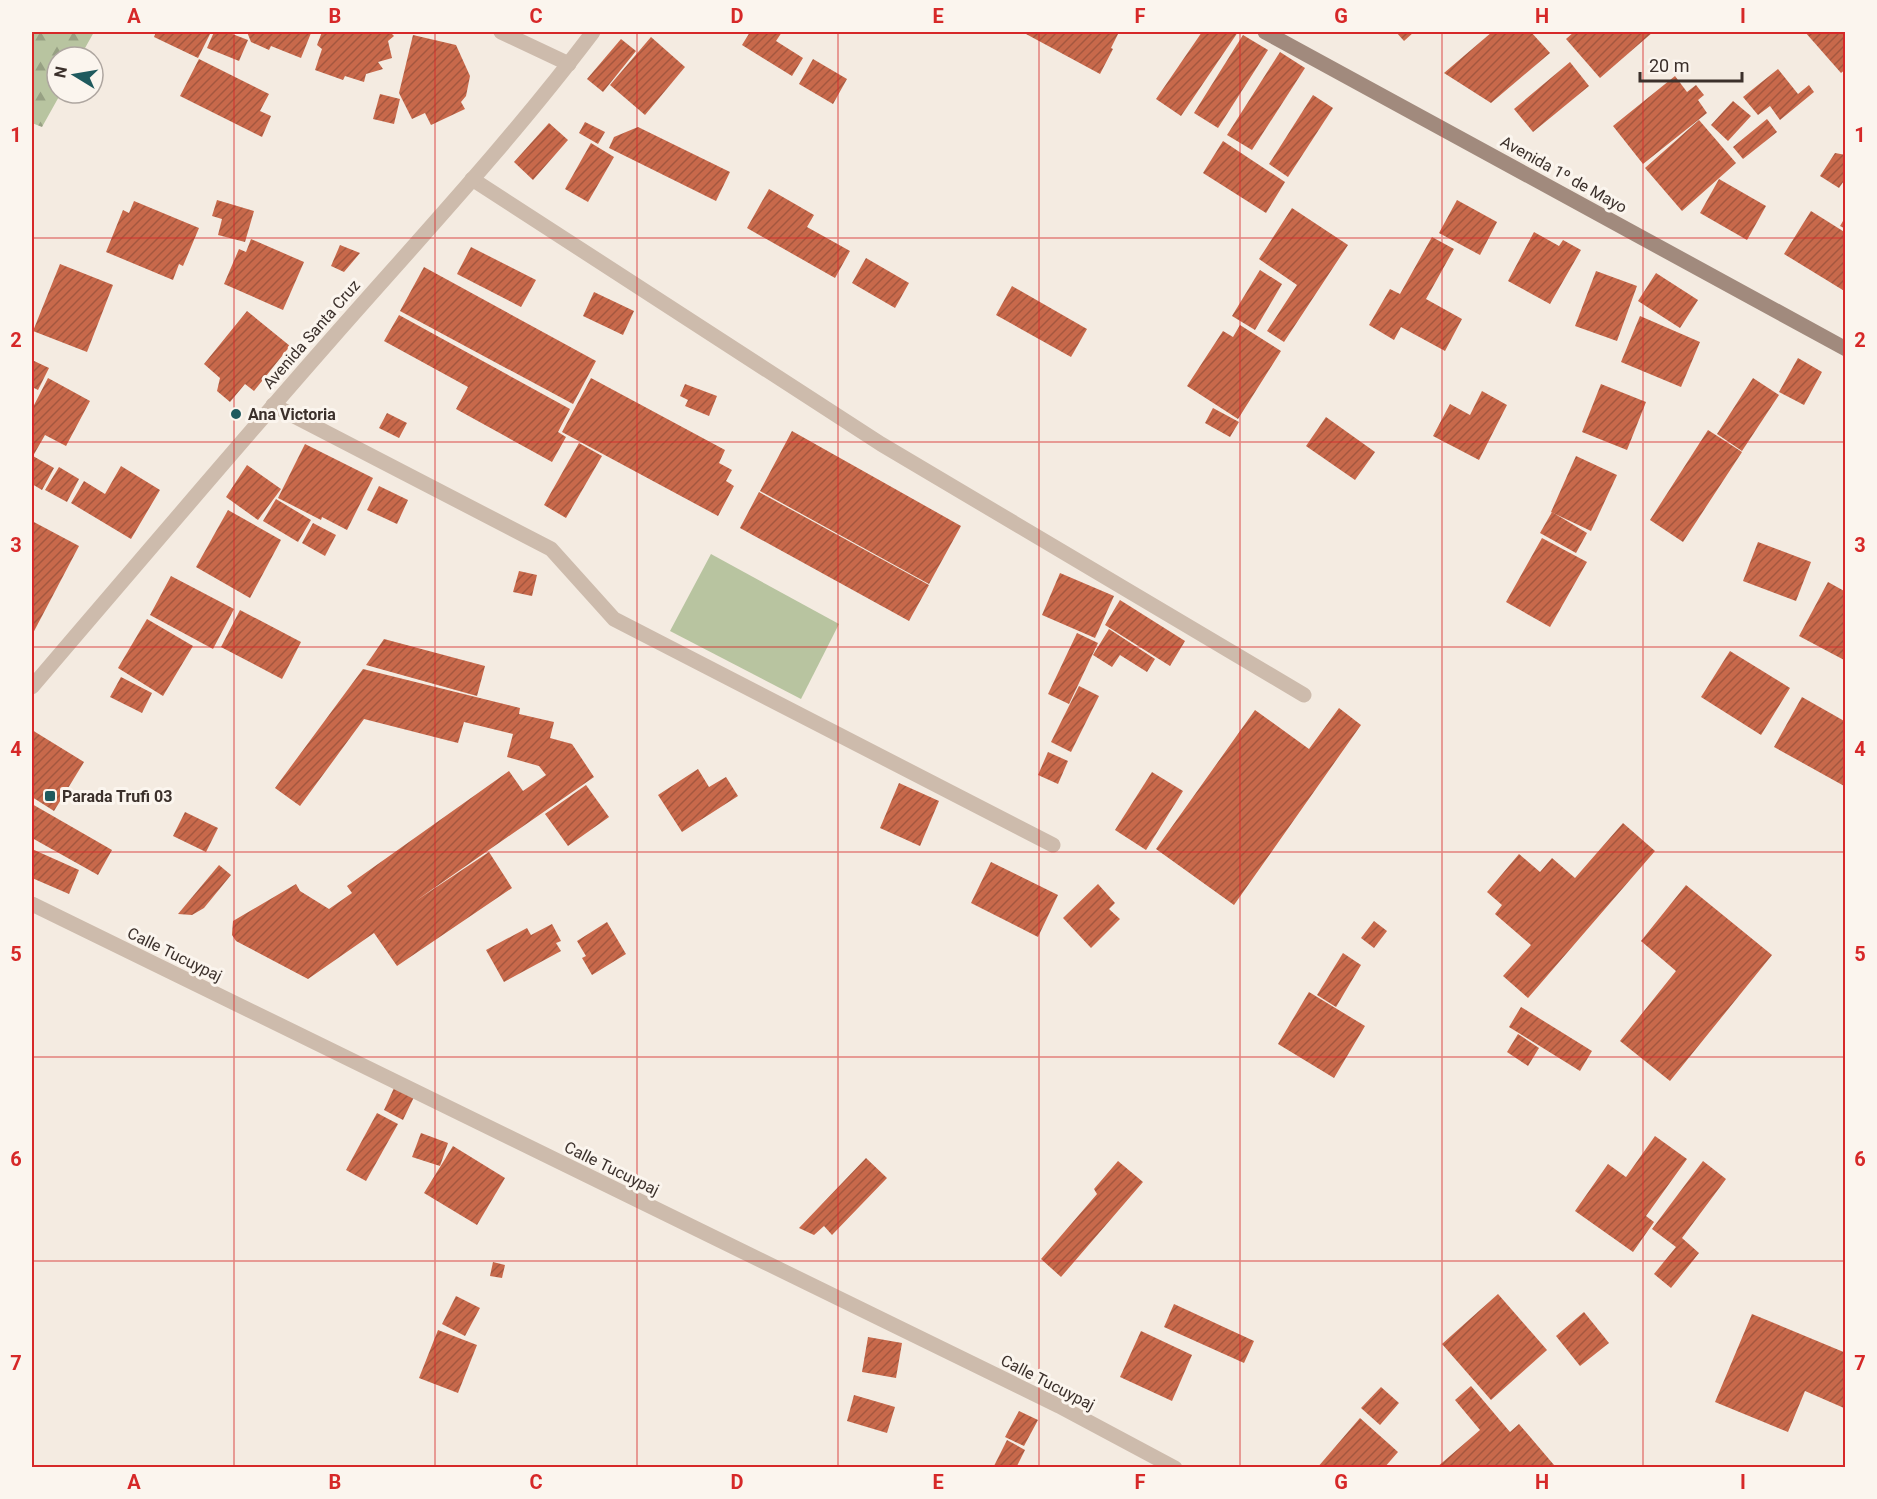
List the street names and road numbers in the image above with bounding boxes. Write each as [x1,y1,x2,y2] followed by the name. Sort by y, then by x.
[1497,132,1630,217] street label: Avenida 1º de Mayo
[259,276,364,393] street label: Avenida Santa Cruz
[124,923,225,986] street label: Calle Tucuypaj
[561,1137,662,1200] street label: Calle Tucuypaj
[998,1351,1098,1414] street label: Calle Tucuypaj

